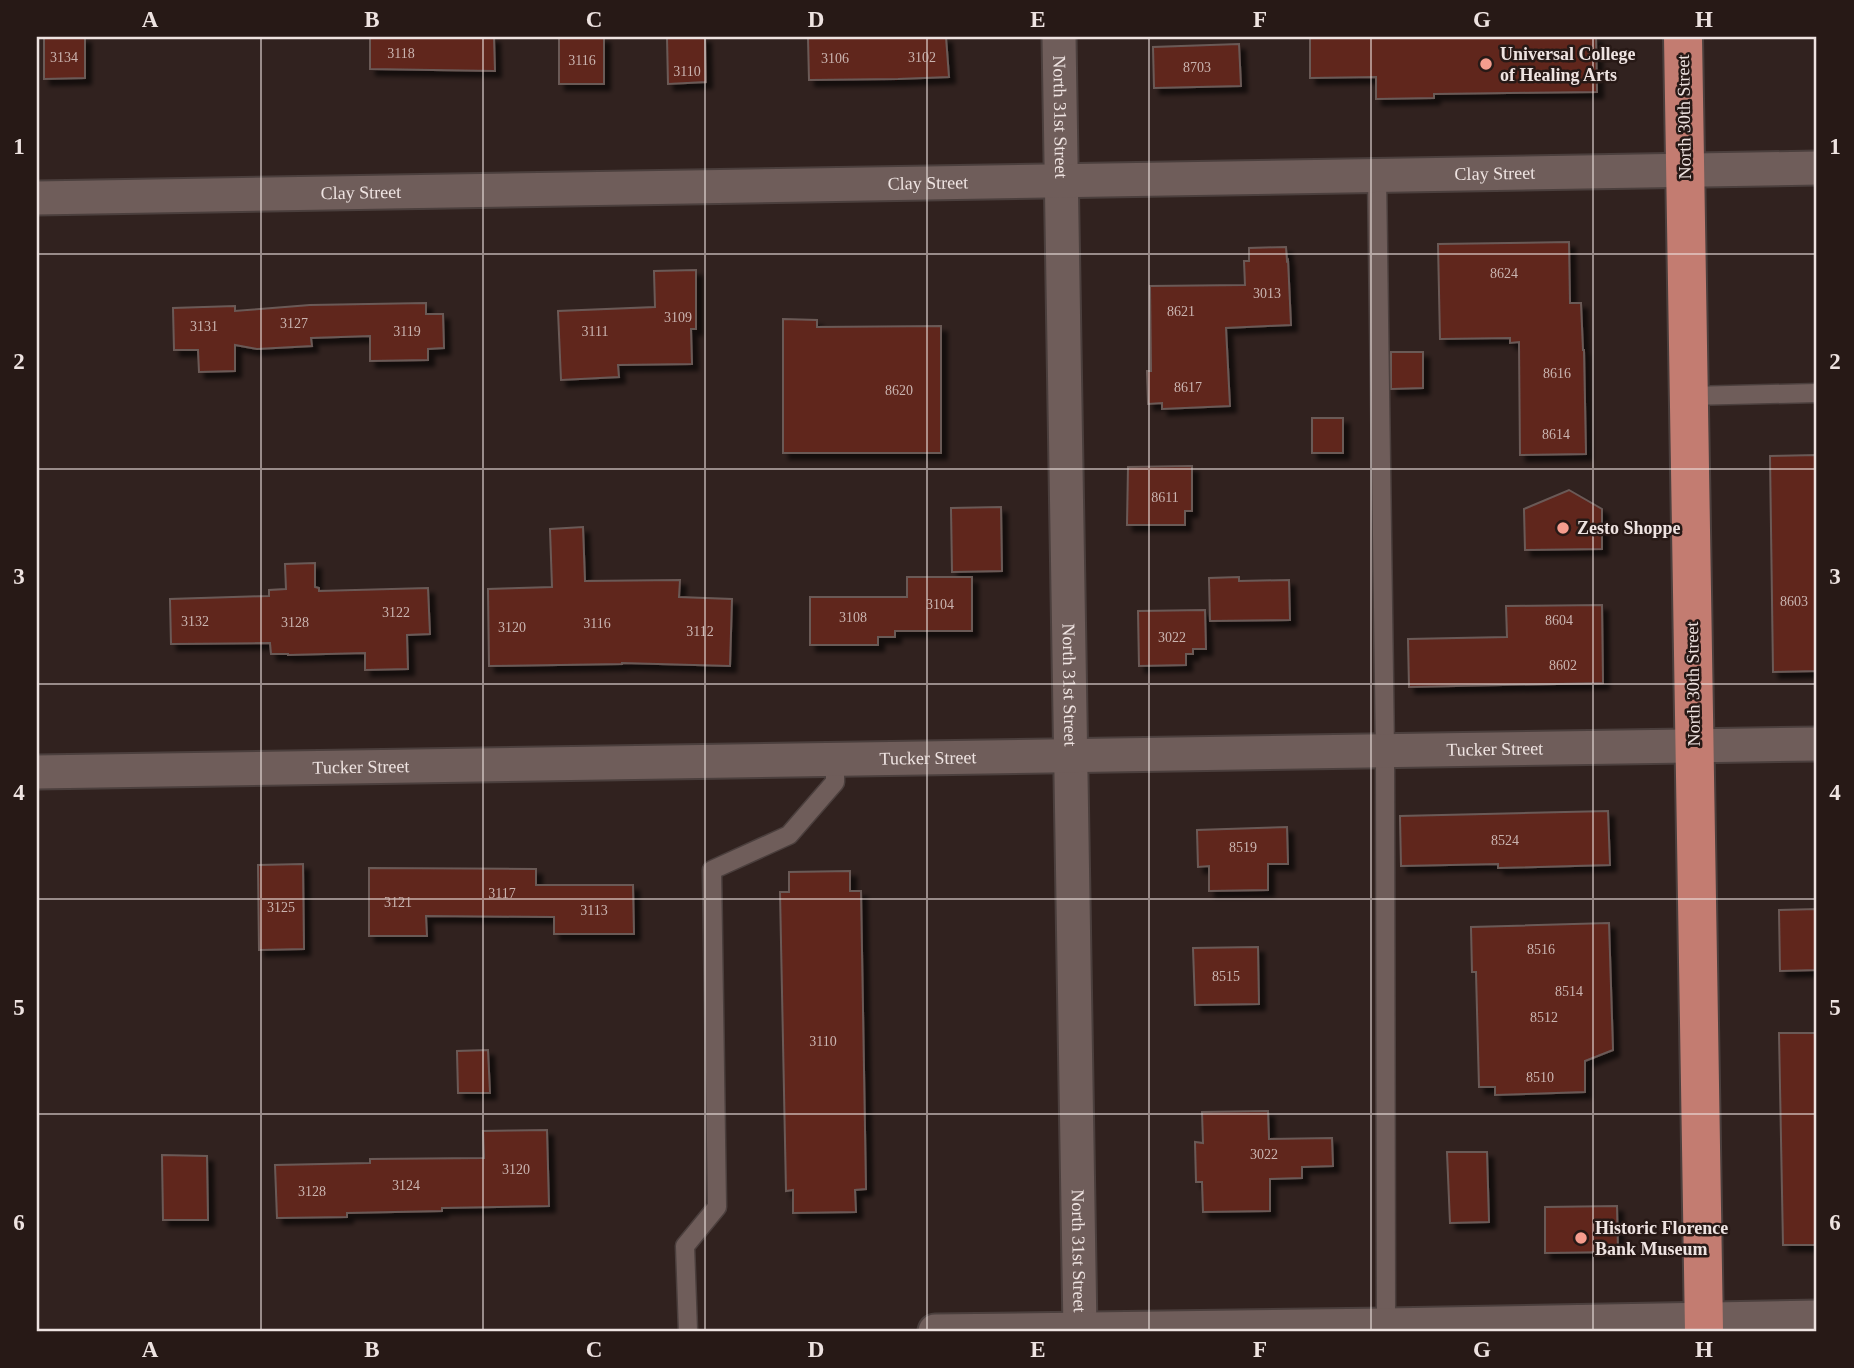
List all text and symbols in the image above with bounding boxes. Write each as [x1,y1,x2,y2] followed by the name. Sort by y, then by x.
[142,7,159,32] text: A
[364,7,380,32] text: B
[586,7,602,32] text: C
[808,7,824,32] text: D
[1030,7,1046,32] text: E
[1253,7,1267,32] text: F
[1473,7,1491,32] text: G
[1695,7,1713,32] text: H
[1500,44,1635,85] place label: Universal College of Healing Arts
[387,46,415,61] house number: 3118
[50,50,78,65] house number: 3134
[908,50,936,65] house number: 3102
[821,51,849,66] house number: 3106
[568,53,596,68] house number: 3116
[1673,54,1695,180] street label: North 30th Street
[1049,55,1071,179] street label: North 31st Street
[1478,56,1494,72] marker: Universal College of Healing Arts
[1183,60,1211,75] house number: 8703
[673,64,701,79] house number: 3110
[13,134,25,159] text: 1
[1829,134,1841,159] text: 1
[1454,163,1535,184] street label: Clay Street
[887,172,968,194] street label: Clay Street
[321,182,401,203] street label: Clay Street
[1490,266,1518,281] house number: 8624
[1253,286,1281,301] house number: 3013
[1167,304,1195,319] house number: 8621
[664,310,692,325] house number: 3109
[280,316,308,331] house number: 3127
[190,319,218,334] house number: 3131
[393,324,421,339] house number: 3119
[582,324,608,339] house number: 3111
[13,349,25,374] text: 2
[1829,349,1841,374] text: 2
[1543,366,1571,381] house number: 8616
[1174,380,1202,395] house number: 8617
[885,383,913,398] house number: 8620
[1542,427,1570,442] house number: 8614
[1151,490,1179,505] house number: 8611
[1577,518,1681,538] place label: Zesto Shoppe
[1555,520,1571,536] marker: Zesto Shoppe
[13,564,25,589] text: 3
[1829,564,1841,589] text: 3
[1780,594,1808,609] house number: 8603
[926,597,954,612] house number: 3104
[382,605,410,620] house number: 3122
[839,610,867,625] house number: 3108
[1545,613,1573,628] house number: 8604
[181,614,209,629] house number: 3132
[281,615,309,630] house number: 3128
[583,616,611,631] house number: 3116
[498,620,526,635] house number: 3120
[1682,621,1704,747] street label: North 30th Street
[1059,623,1081,747] street label: North 31st Street
[686,624,714,639] house number: 3112
[1158,630,1186,645] house number: 3022
[1549,658,1577,673] house number: 8602
[1446,738,1543,760] street label: Tucker Street
[879,747,977,769] street label: Tucker Street
[312,756,410,778] street label: Tucker Street
[13,780,25,805] text: 4
[1829,780,1841,805] text: 4
[1491,833,1519,848] house number: 8524
[1229,840,1257,855] house number: 8519
[488,886,516,901] house number: 3117
[384,895,412,910] house number: 3121
[267,900,295,915] house number: 3125
[580,903,608,918] house number: 3113
[1527,942,1555,957] house number: 8516
[1212,969,1240,984] house number: 8515
[1555,984,1583,999] house number: 8514
[13,995,25,1020] text: 5
[1829,995,1841,1020] text: 5
[1530,1010,1558,1025] house number: 8512
[809,1034,837,1049] house number: 3110
[1526,1070,1554,1085] house number: 8510
[1250,1147,1278,1162] house number: 3022
[502,1162,530,1177] house number: 3120
[392,1178,420,1193] house number: 3124
[298,1184,326,1199] house number: 3128
[1068,1189,1090,1313] street label: North 31st Street
[13,1210,25,1235] text: 6
[1829,1210,1841,1235] text: 6
[1595,1218,1728,1259] place label: Historic Florence Bank Museum
[1573,1230,1589,1246] marker: Historic Florence Bank Museum
[142,1337,159,1362] text: A
[364,1337,380,1362] text: B
[586,1337,602,1362] text: C
[808,1337,824,1362] text: D
[1030,1337,1046,1362] text: E
[1253,1337,1267,1362] text: F
[1473,1337,1491,1362] text: G
[1695,1337,1713,1362] text: H

